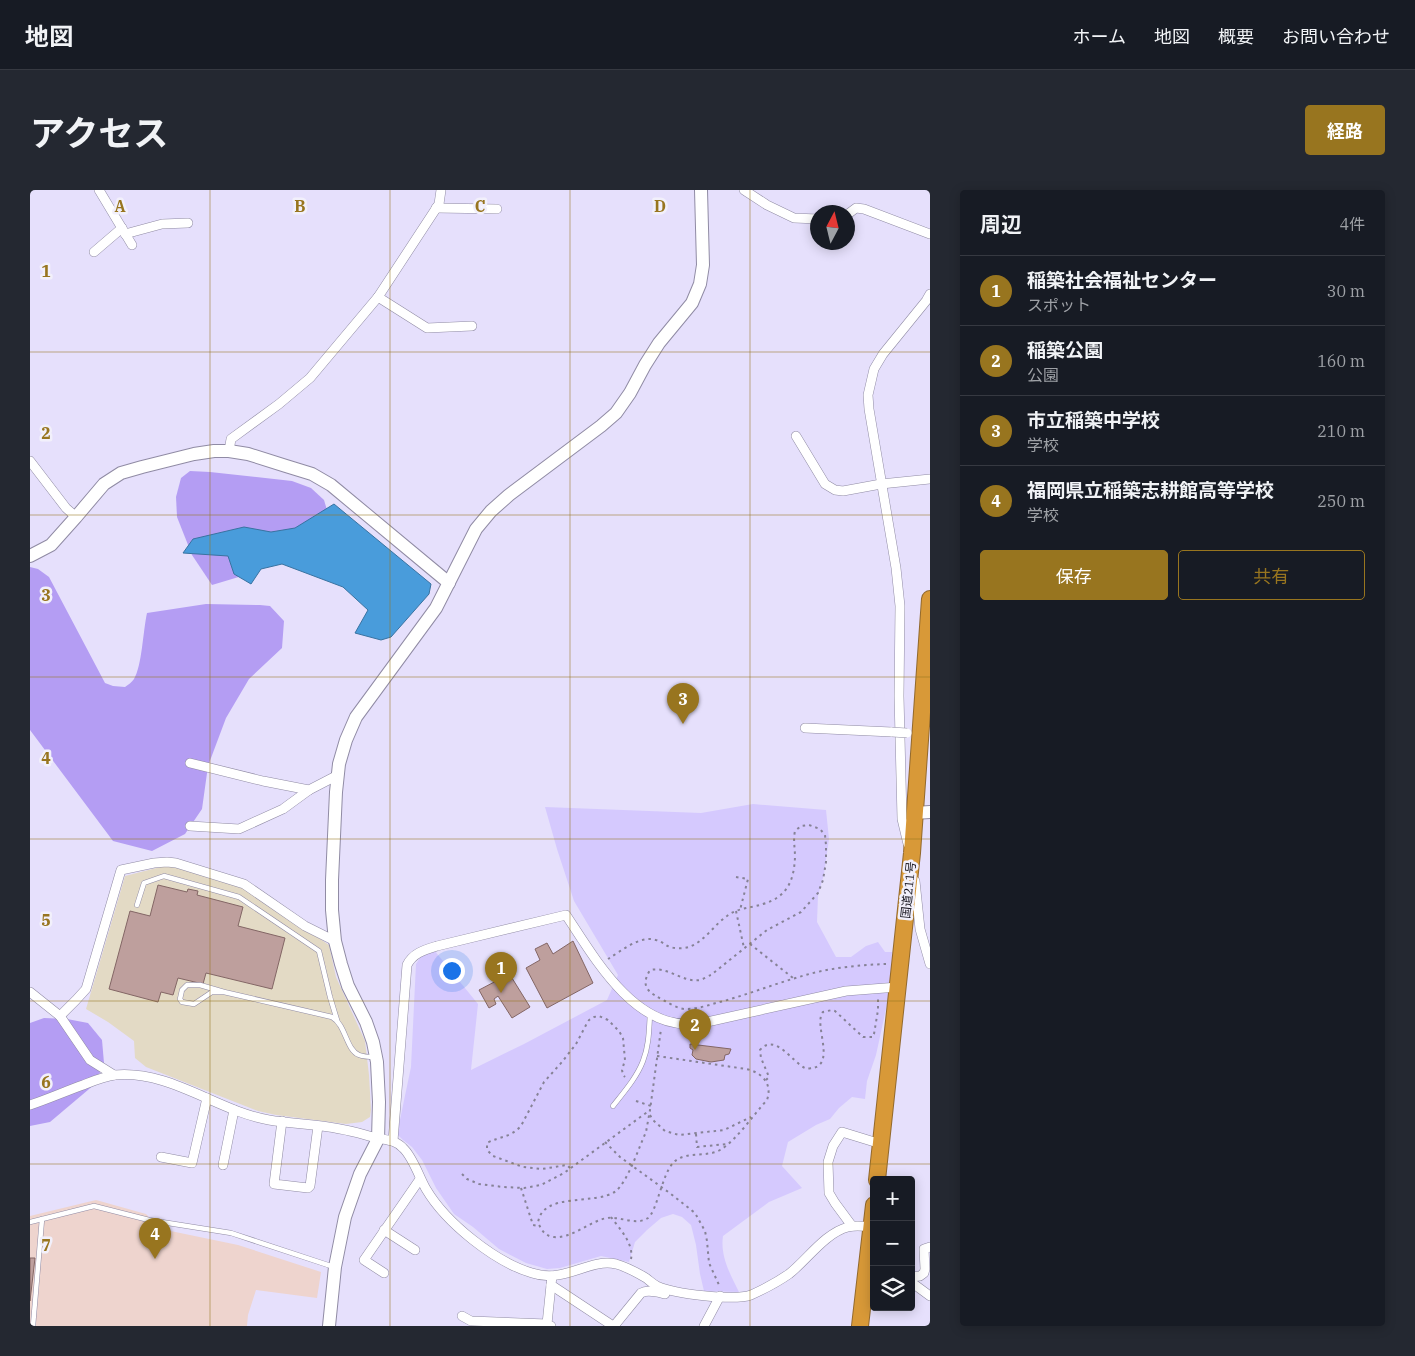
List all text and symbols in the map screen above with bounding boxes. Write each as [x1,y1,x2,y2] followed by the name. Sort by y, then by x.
[25,20,73,52] text: 地図
[1073,25,1126,48] text: ホーム
[1154,25,1190,48] text: 地図
[1218,25,1254,48] text: 概要
[1282,25,1390,48] text: お問い合わせ
[1305,105,1385,155] button: 経路
[30,110,168,156] text: アクセス
[114,196,126,216] text: A
[294,196,306,216] text: B
[475,196,485,216] text: C
[654,196,666,216] text: D
[810,205,855,250] north arrow
[980,210,1022,238] text: 周辺
[1339,214,1365,234] text: 4件
[41,261,51,281] text: 1
[1027,268,1217,292] text: 稲築社会福祉センター
[991,281,1001,301] text: 1
[1327,281,1365,301] text: 30 m
[1027,295,1091,315] text: スポット
[1027,338,1103,362] text: 稲築公園
[991,351,1001,371] text: 2
[1317,351,1365,371] text: 160 m
[1027,365,1059,385] text: 公園
[1027,408,1160,432] text: 市立稲築中学校
[991,421,1001,441] text: 3
[1317,421,1365,441] text: 210 m
[41,423,51,443] text: 2
[1027,435,1059,455] text: 学校
[1027,478,1274,502] text: 福岡県立稲築志耕館高等学校
[991,491,1001,511] text: 4
[1317,491,1365,511] text: 250 m
[1027,505,1059,525] text: 学校
[980,550,1168,600] button: 保存
[1178,550,1365,600] button: 共有
[41,585,51,605] text: 3
[667,683,699,724] pin: 3
[41,748,51,768] text: 4
[898,861,918,919] street label: 国道211号
[41,910,51,930] text: 5
[485,952,517,993] pin: 1
[439,958,465,984] your location
[679,1009,711,1050] pin: 2
[41,1072,51,1092] text: 6
[870,1176,915,1311] map controls
[870,1176,915,1221] button: +
[139,1218,171,1259] pin: 4
[870,1221,915,1266] button: −
[41,1235,51,1255] text: 7
[870,1266,915,1311] button: layers

